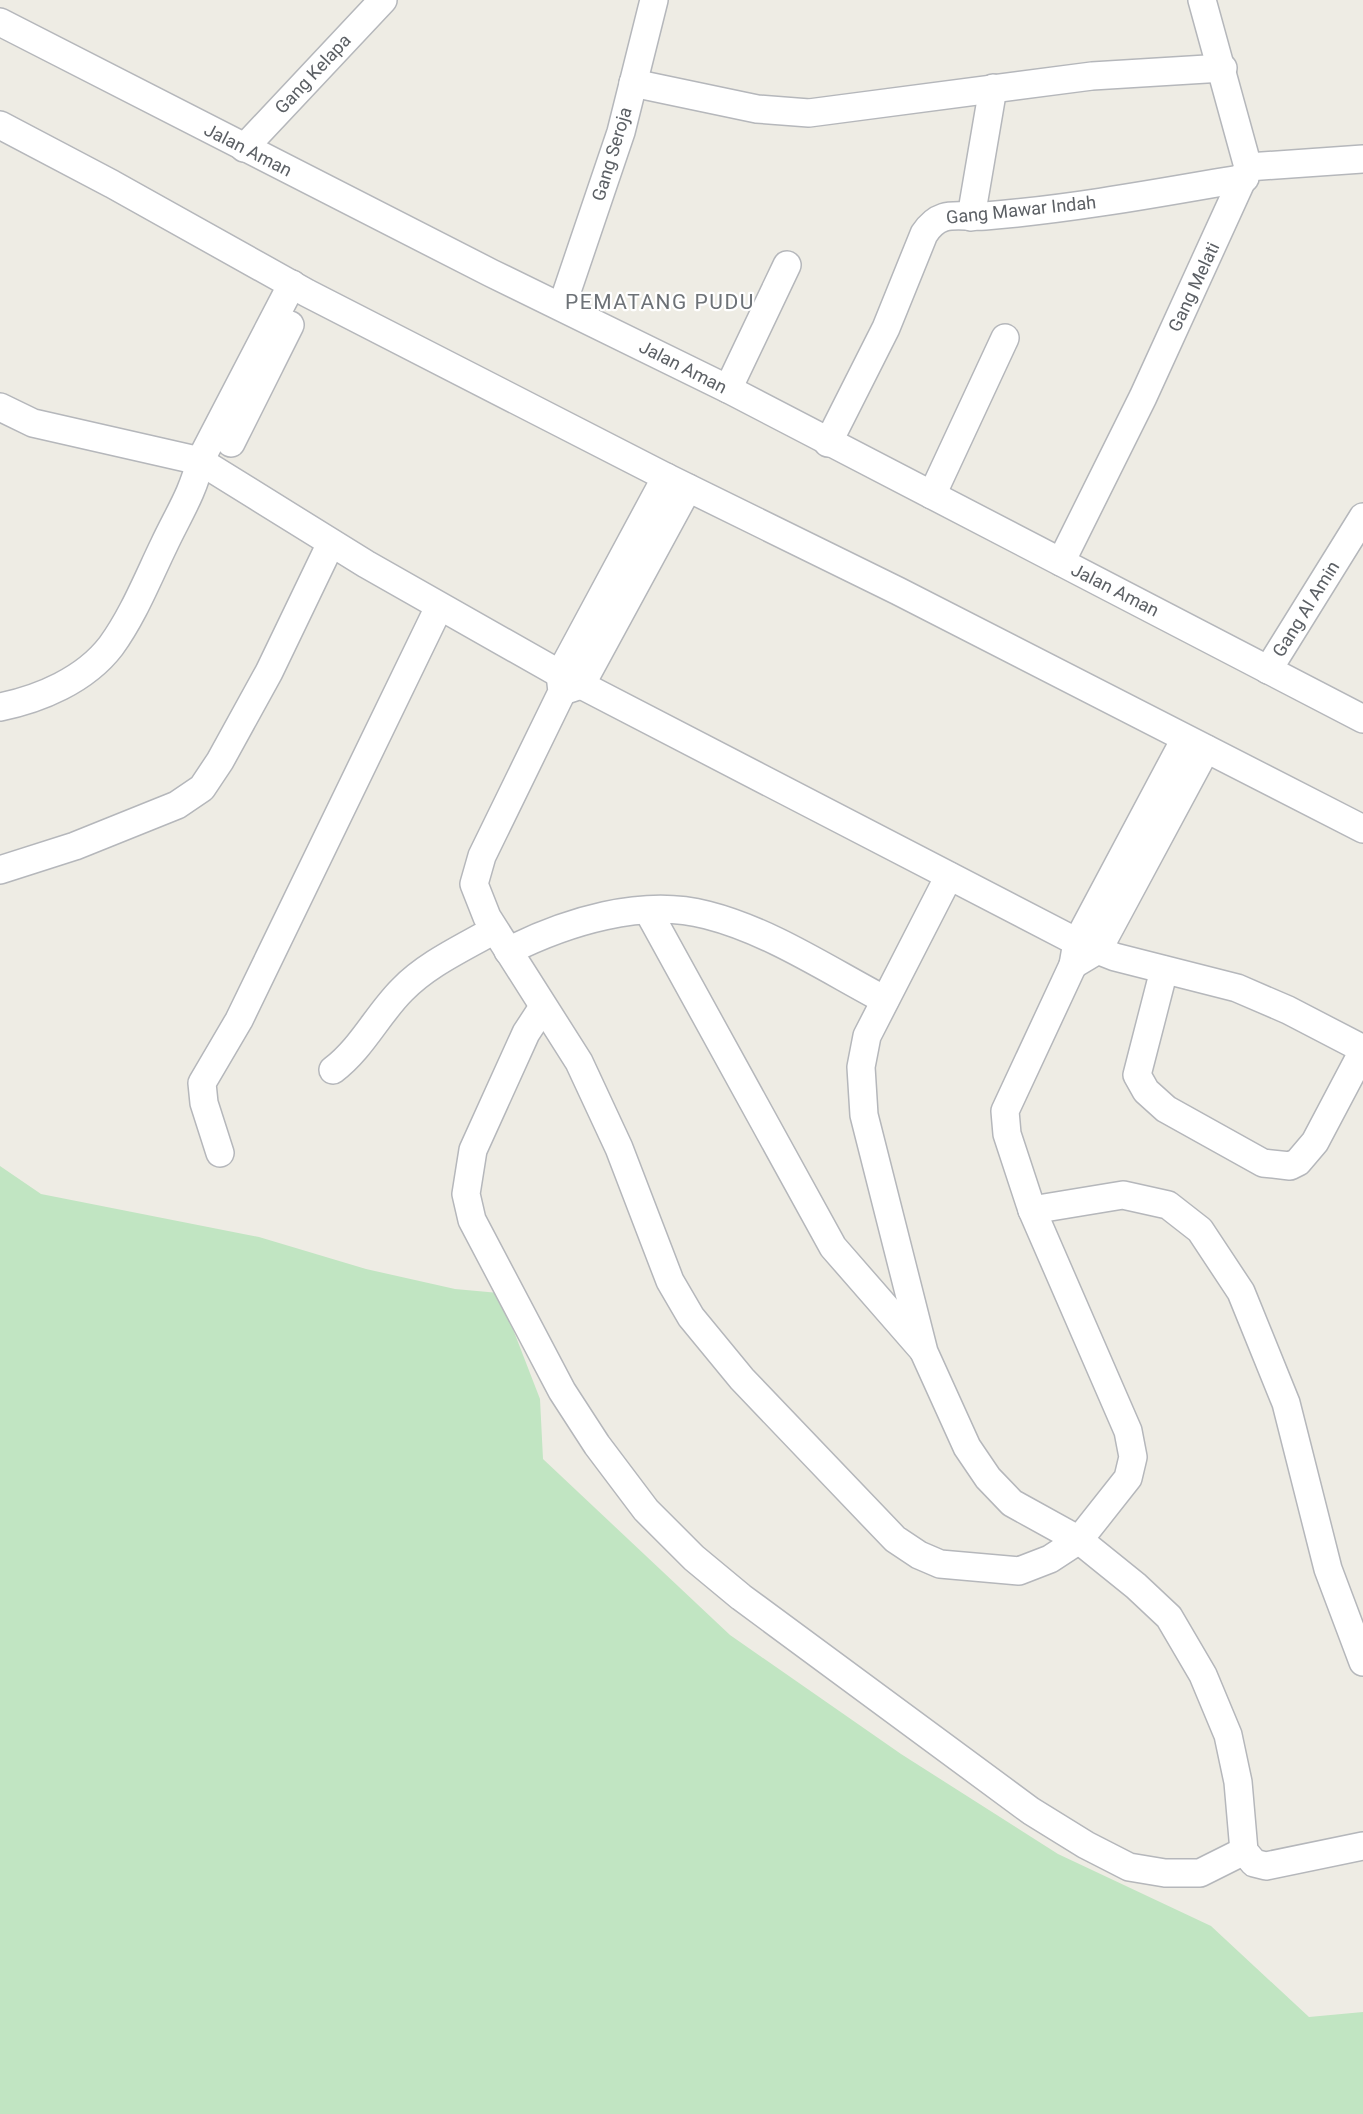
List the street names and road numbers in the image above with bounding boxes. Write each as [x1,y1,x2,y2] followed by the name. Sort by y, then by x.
[270,29,355,118] street label: Gang Kelapa
[587,104,636,203] street label: Gang Seroja
[201,119,296,181] street label: Jalan Aman
[945,191,1097,228] street label: Gang Mawar Indah
[1164,239,1223,335] street label: Gang Melati
[636,336,731,398] street label: Jalan Aman
[1268,557,1343,661] street label: Gang Al Amin
[1068,559,1163,621] street label: Jalan Aman

